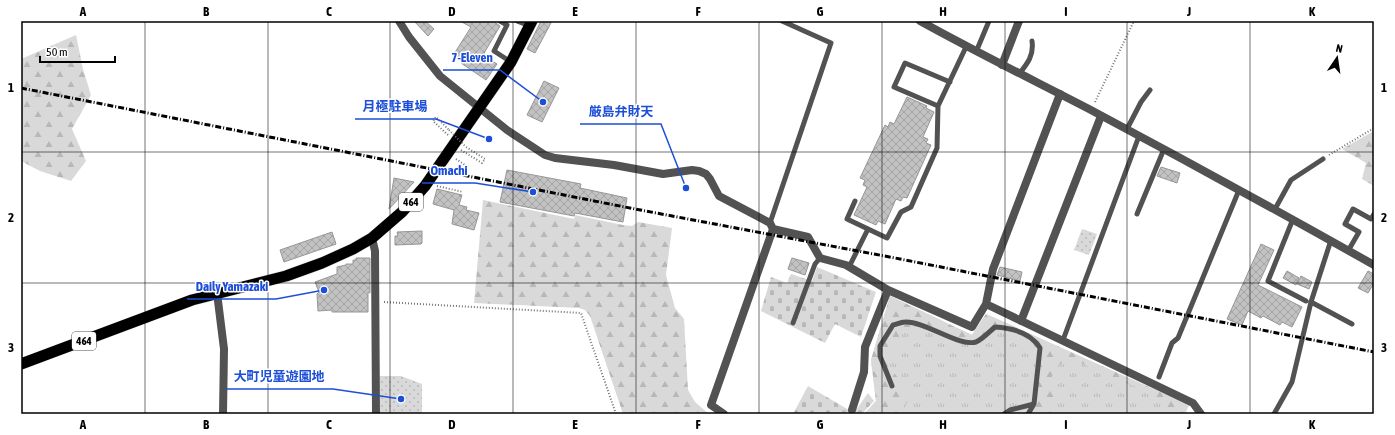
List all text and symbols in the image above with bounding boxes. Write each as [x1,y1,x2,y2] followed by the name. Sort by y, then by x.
[79,4,87,19] text: A
[203,4,210,19] text: B
[326,4,332,19] text: C
[448,4,456,19] text: D
[572,4,578,19] text: E
[695,4,701,19] text: F
[817,4,824,19] text: G
[939,4,947,19] text: H
[1064,4,1068,19] text: I
[1186,4,1191,19] text: J
[1309,4,1316,19] text: K
[40,38,115,64] scale bar
[1317,38,1357,78] north arrow
[1335,42,1344,55] text: N
[46,45,68,59] text: 50 m
[443,45,500,70] callout: 7-Eleven
[451,50,493,65] text: 7-Eleven
[8,80,14,95] text: 1
[1381,80,1387,95] text: 1
[355,94,436,119] callout: 月極駐車場
[362,99,428,114] text: 月極駐車場
[580,99,661,124] callout: 厳島弁財天
[588,104,654,119] text: 厳島弁財天
[422,158,475,183] callout: Omachi
[430,163,468,178] text: Omachi
[399,193,423,211] road number: 464
[8,210,14,225] text: 2
[1381,210,1387,225] text: 2
[187,274,276,299] callout: Daily Yamazaki
[196,279,268,294] text: Daily Yamazaki
[72,332,96,350] road number: 464
[8,340,14,355] text: 3
[1381,340,1387,355] text: 3
[226,364,333,389] callout: 大町児童遊園地
[233,369,325,384] text: 大町児童遊園地
[79,417,87,432] text: A
[203,417,210,432] text: B
[326,417,332,432] text: C
[448,417,456,432] text: D
[572,417,578,432] text: E
[695,417,701,432] text: F
[817,417,824,432] text: G
[939,417,947,432] text: H
[1064,417,1068,432] text: I
[1186,417,1191,432] text: J
[1309,417,1316,432] text: K

